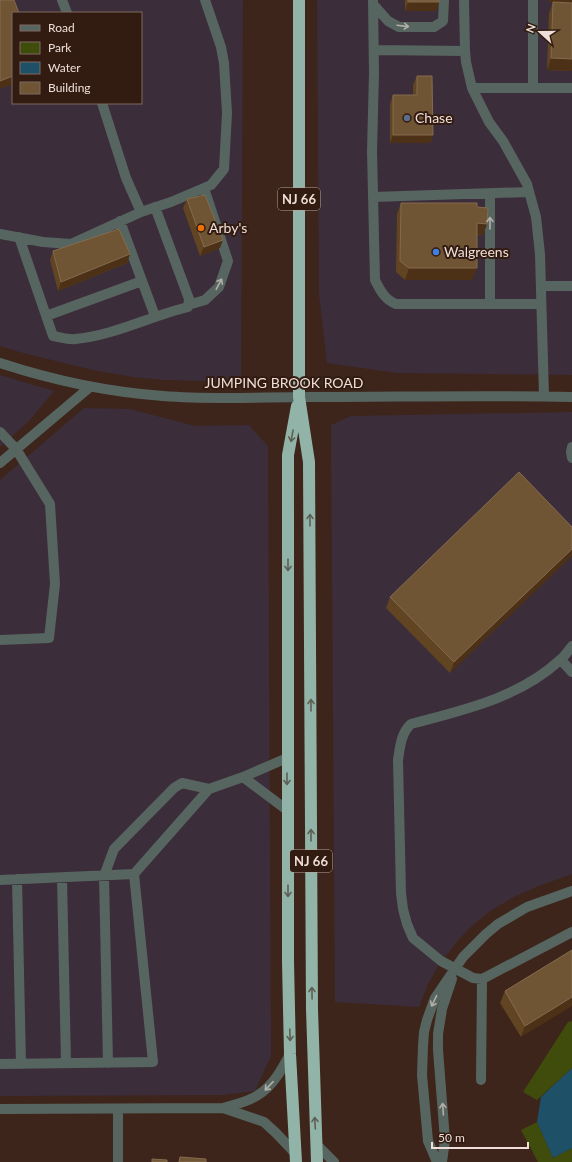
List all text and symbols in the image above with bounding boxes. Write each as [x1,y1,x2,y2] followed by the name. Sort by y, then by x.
[12,12,142,104] legend
[520,12,560,52] north arrow
[48,20,75,35] text: Road
[396,22,409,30] one-way arrow
[523,22,538,35] text: N
[48,40,72,55] text: Park
[48,60,81,75] text: Water
[48,80,91,95] text: Building
[415,109,453,126] place label: Chase
[402,113,412,123] marker: Chase
[278,188,320,210] road number: NJ 66
[486,217,494,230] one-way arrow
[209,219,247,236] place label: Arby's
[196,223,206,233] marker: Arby's
[444,243,509,260] place label: Walgreens
[431,247,441,257] marker: Walgreens
[215,278,223,290] one-way arrow
[205,374,363,391] street label: JUMPING BROOK ROAD
[287,429,295,442] one-way arrow
[306,514,314,527] one-way arrow
[284,558,292,571] one-way arrow
[307,699,315,712] one-way arrow
[283,772,291,785] one-way arrow
[307,829,315,842] one-way arrow
[290,850,332,872] road number: NJ 66
[284,884,292,897] one-way arrow
[308,987,316,1000] one-way arrow
[429,995,437,1007] one-way arrow
[286,1028,294,1041] one-way arrow
[264,1081,273,1091] one-way arrow
[440,1103,447,1116] one-way arrow
[312,1117,319,1130] one-way arrow
[432,1124,528,1150] scale bar
[438,1130,465,1145] text: 50 m

